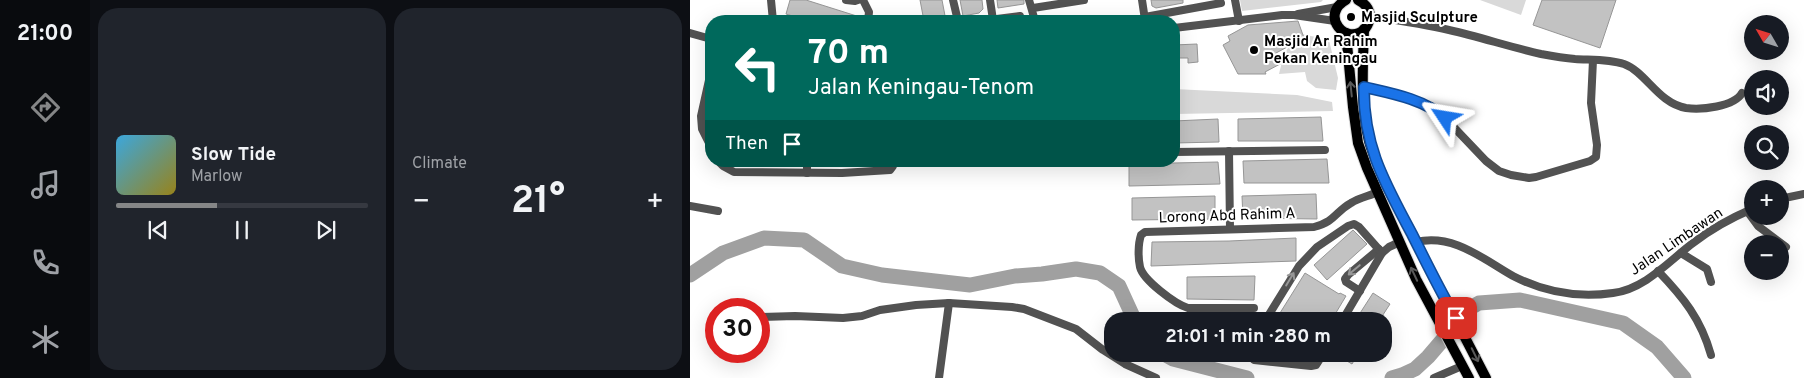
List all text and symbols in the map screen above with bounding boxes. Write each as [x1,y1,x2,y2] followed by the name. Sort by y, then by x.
[1361,9,1478,28] place label: Masjid Sculpture
[1345,11,1357,23] marker: Masjid Sculpture
[1744,15,1789,60] north arrow
[1744,15,1789,280] map controls
[17,21,73,48] text: 21:00
[808,32,889,76] text: 70 m
[1264,33,1378,69] place label: Masjid Ar Rahim Pekan Keningau
[725,35,790,100] icon: left
[1248,44,1260,56] marker: Masjid Ar Rahim Pekan Keningau
[1744,70,1789,115] button: sound
[808,75,1034,102] text: Jalan Keningau-Tenom
[1346,81,1356,97] one-way arrow
[28,90,63,125] icon: directions
[1418,91,1470,143] position arrow
[1744,125,1789,170] button: search
[778,130,806,158] icon: arrive
[725,132,768,156] text: Then
[191,143,276,167] text: Slow Tide
[412,154,467,174] text: Climate
[28,167,63,202] icon: music
[191,167,243,187] text: Marlow
[511,178,565,227] text: 21°
[1744,180,1789,225] button: +
[412,185,430,221] text: −
[646,185,664,221] text: +
[1627,204,1727,280] street label: Jalan Limbawan
[1158,205,1296,228] street label: Lorong Abd Rahim A
[144,216,172,244] icon: previous
[228,216,256,244] icon: pause
[312,216,340,244] icon: next
[1744,235,1789,280] button: −
[28,245,63,280] icon: phone
[1348,264,1361,275] one-way arrow
[1409,267,1419,282] one-way arrow
[1285,273,1295,287] one-way arrow
[1435,297,1477,339] pin
[705,298,770,363] speed limit sign: 30
[1442,304,1470,332] icon: arrive
[28,322,63,357] icon: climate
[1165,325,1331,349] text: 21:01 · 1 min · 280 m
[1470,347,1480,362] one-way arrow

